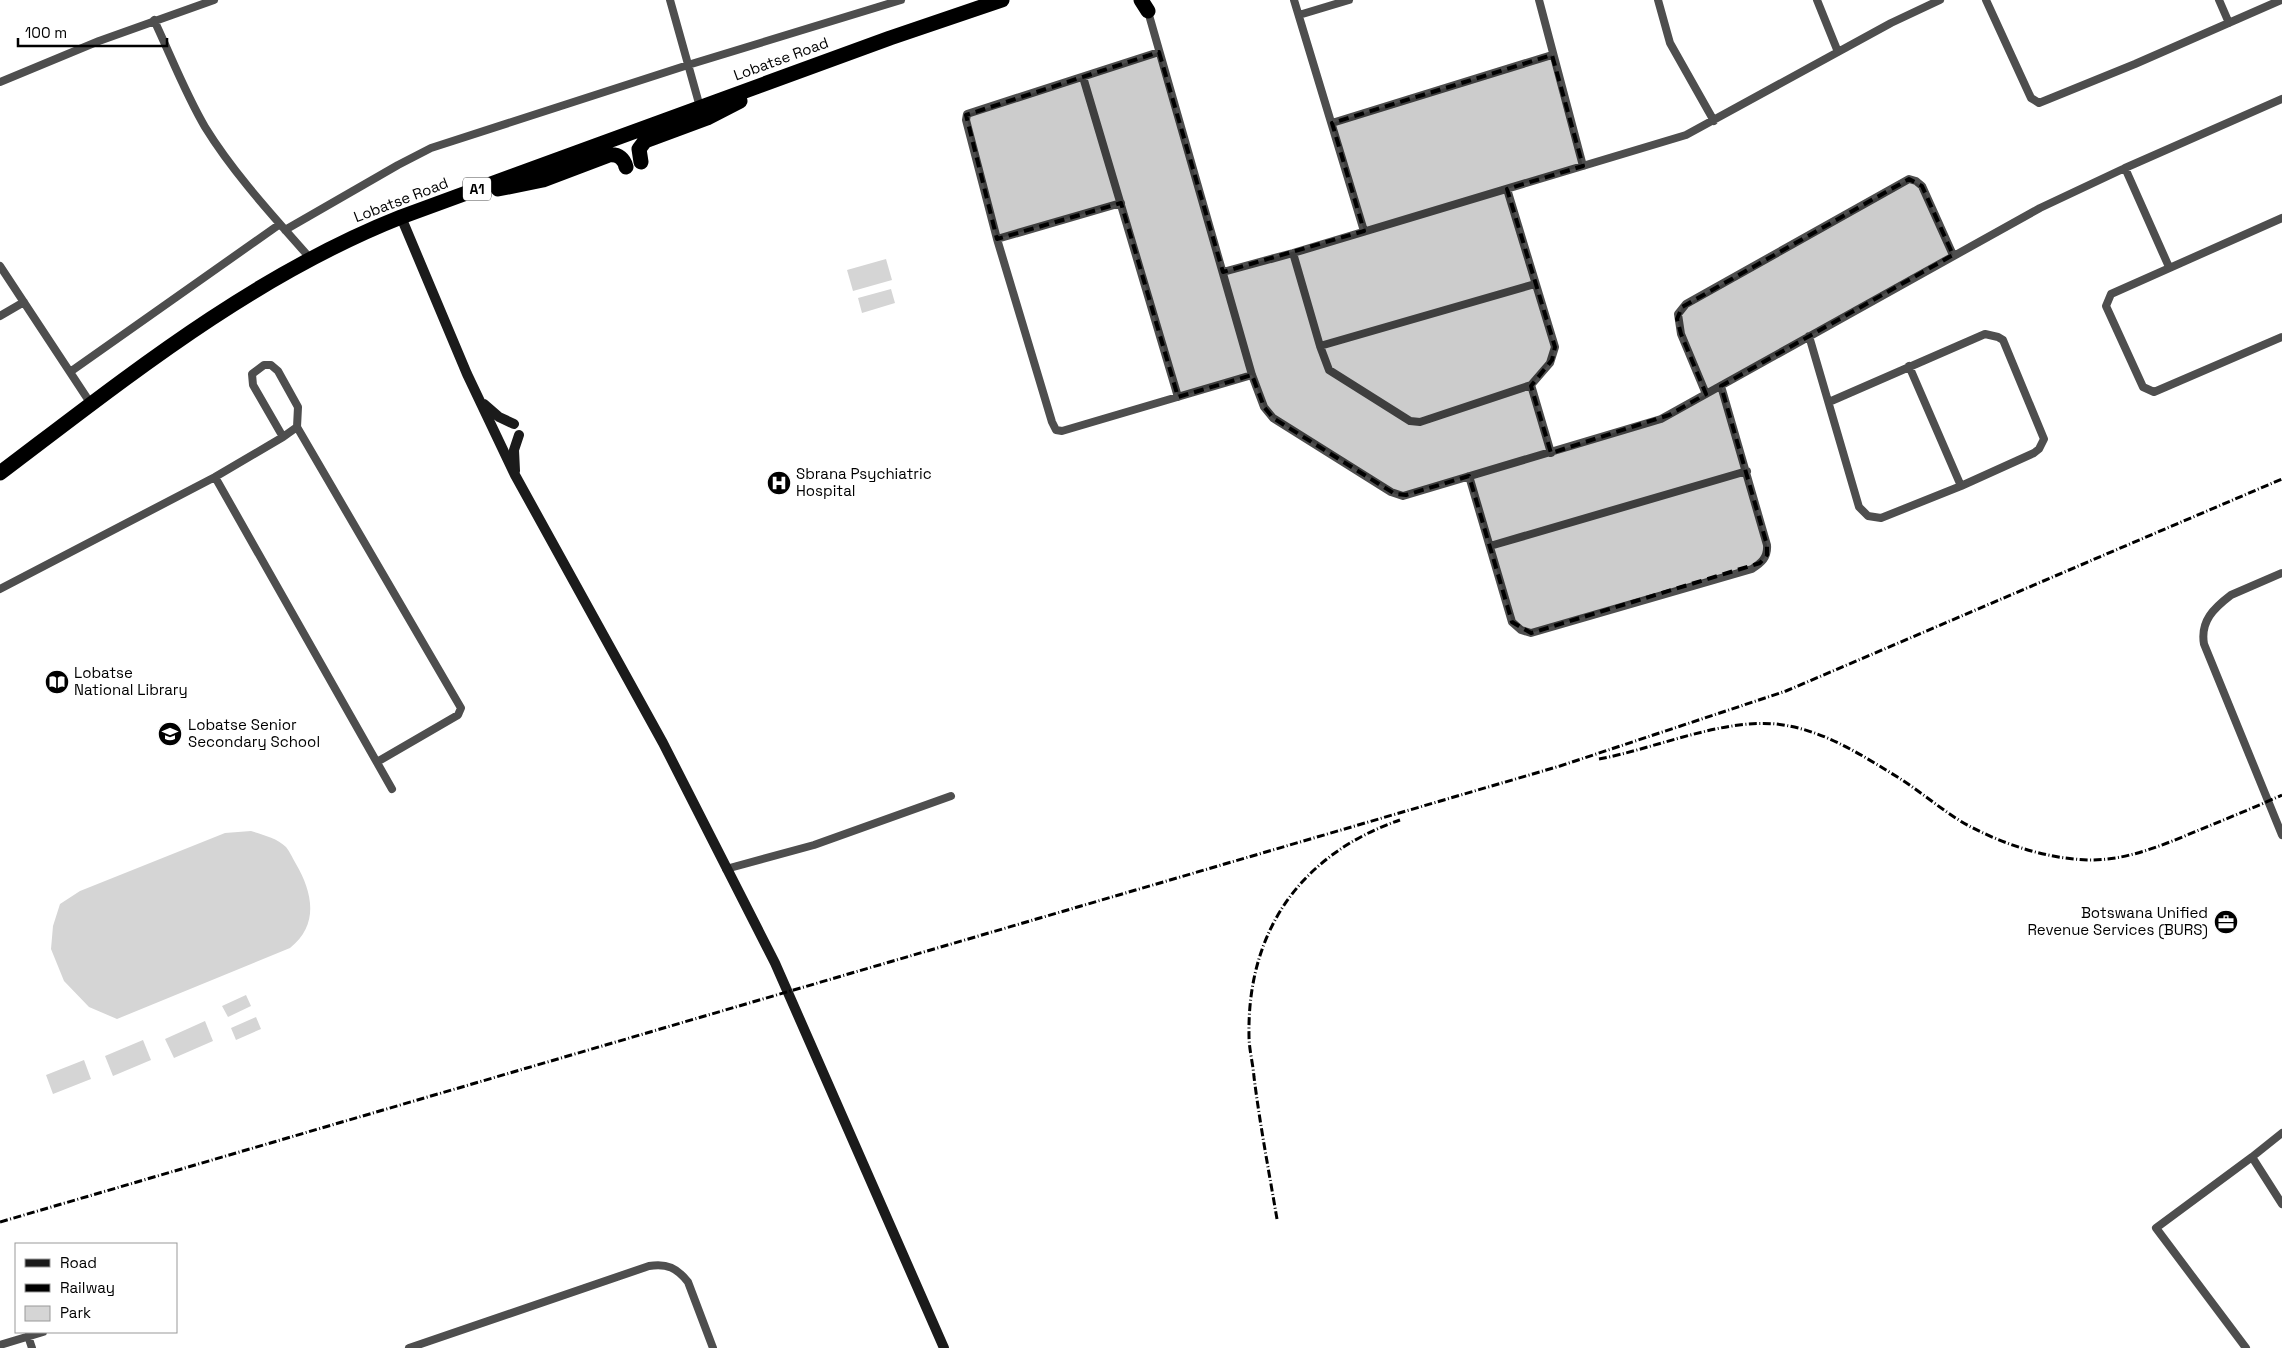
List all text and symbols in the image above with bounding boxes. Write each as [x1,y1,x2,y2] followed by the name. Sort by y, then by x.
[18,15,166,47] scale bar
[25,23,67,42] text: 100 m
[731,33,831,84] street label: Lobatse Road
[351,173,451,226] street label: Lobatse Road
[463,178,491,200] road number: A1
[796,464,932,500] place label: Sbrana Psychiatric Hospital
[766,470,792,496] hospital icon: Sbrana Psychiatric Hospital
[74,663,188,699] place label: Lobatse National Library
[44,669,70,695] library icon: Lobatse National Library
[188,715,320,751] place label: Lobatse Senior Secondary School
[157,721,183,747] school or university icon: Lobatse Senior Secondary School
[2027,903,2208,940] place label: Botswana Unified Revenue Services (BURS)
[2213,909,2239,935] office icon: Botswana Unified Revenue Services (BURS)
[15,1243,178,1333] legend
[60,1253,97,1272] text: Road
[60,1278,115,1297] text: Railway
[60,1303,91,1322] text: Park

